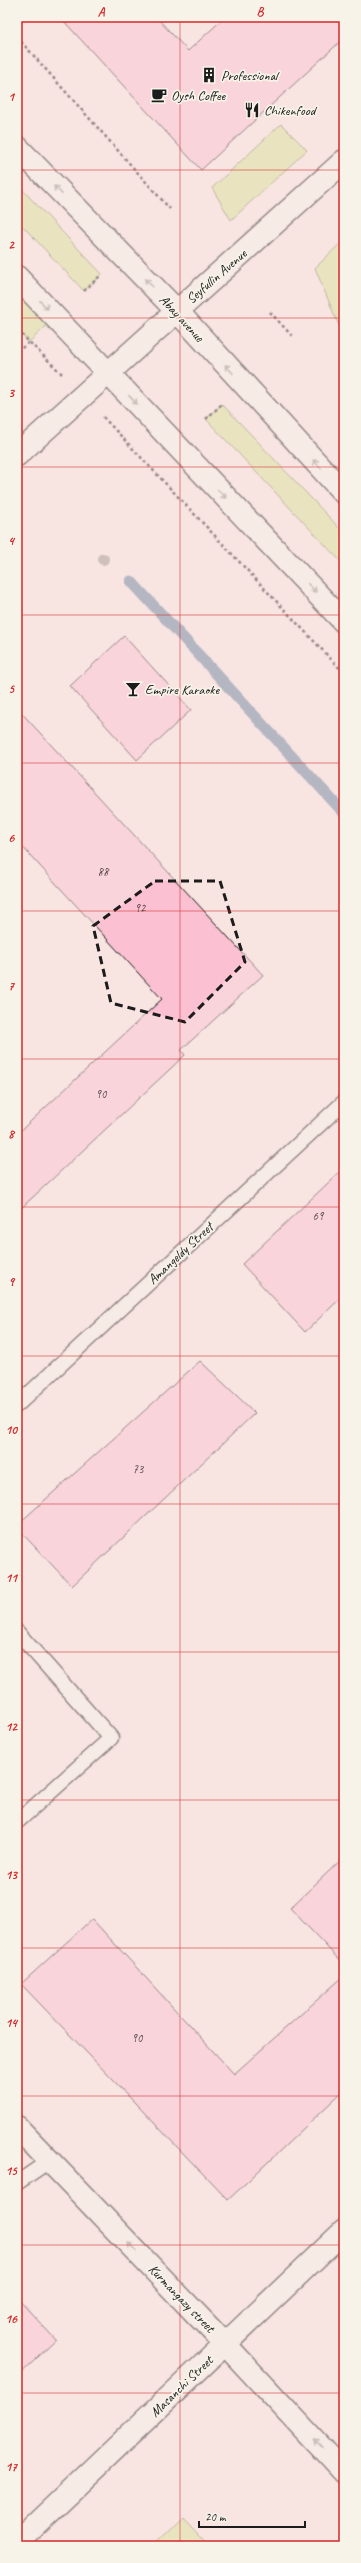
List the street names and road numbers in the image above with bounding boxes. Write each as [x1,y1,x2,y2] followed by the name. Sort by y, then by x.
[183,245,251,307] street label: Seyfullin Avenue
[156,291,209,346] street label: Abay avenue
[144,1217,218,1288] street label: Amangeldy Street
[145,2261,219,2337] street label: Kurmangazy street
[146,2351,217,2421] street label: Masanchi Street

